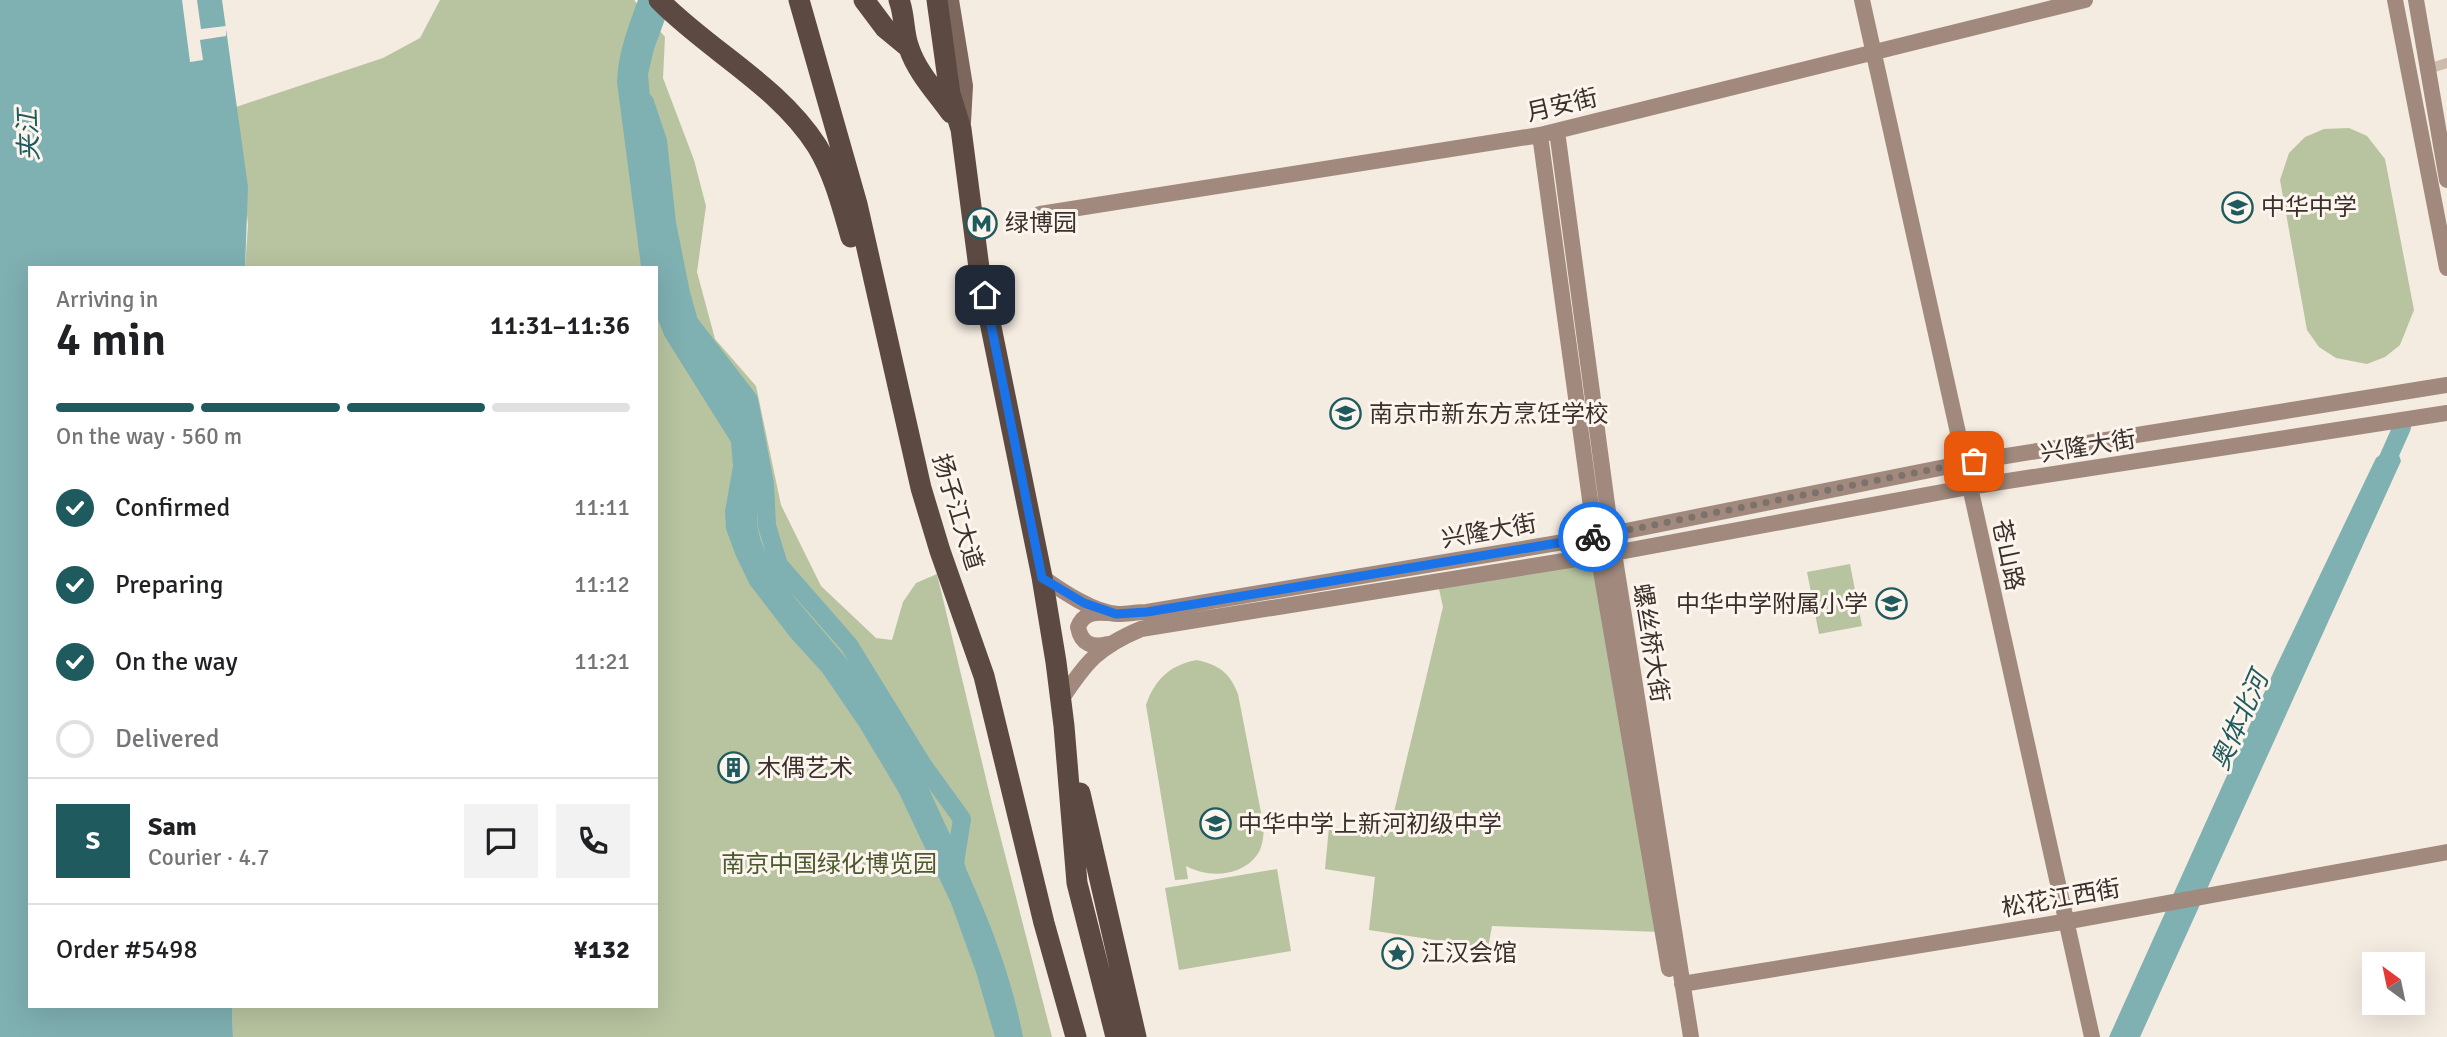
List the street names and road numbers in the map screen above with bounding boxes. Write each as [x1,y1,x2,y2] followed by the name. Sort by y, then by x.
[1524,82,1600,128] street label: 月安街
[2038,424,2138,468] street label: 兴隆大街
[926,450,990,574] street label: 扬子江大道
[1439,508,1539,554] street label: 兴隆大街
[1986,517,2030,593] street label: 苍山路
[1627,581,1675,705] street label: 螺丝桥大街
[1999,873,2123,923] street label: 松花江西街

